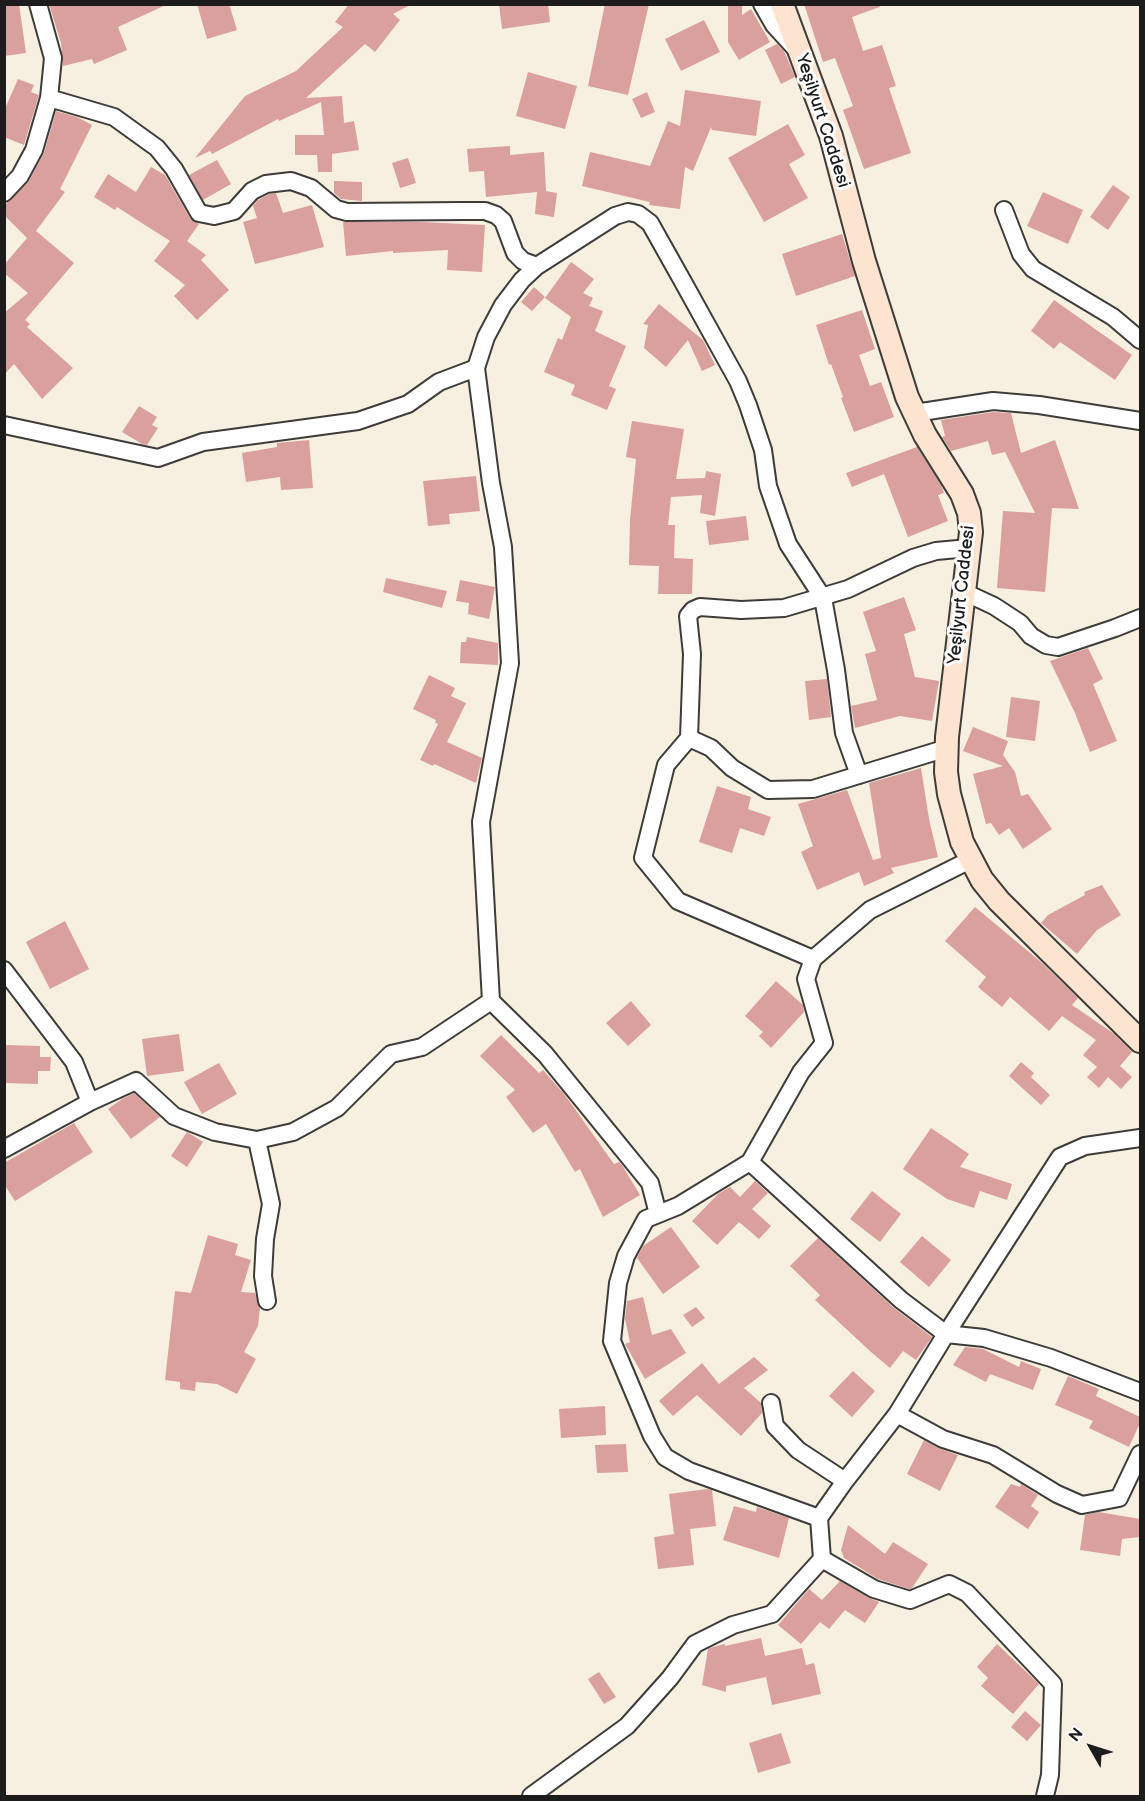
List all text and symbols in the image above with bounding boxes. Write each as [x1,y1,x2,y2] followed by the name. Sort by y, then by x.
[790,51,854,191] street label: Yeşilyurt Caddesi
[944,525,980,665] street label: Yeşilyurt Caddesi
[1061,1717,1121,1777] north arrow
[1065,1725,1088,1746] text: N

